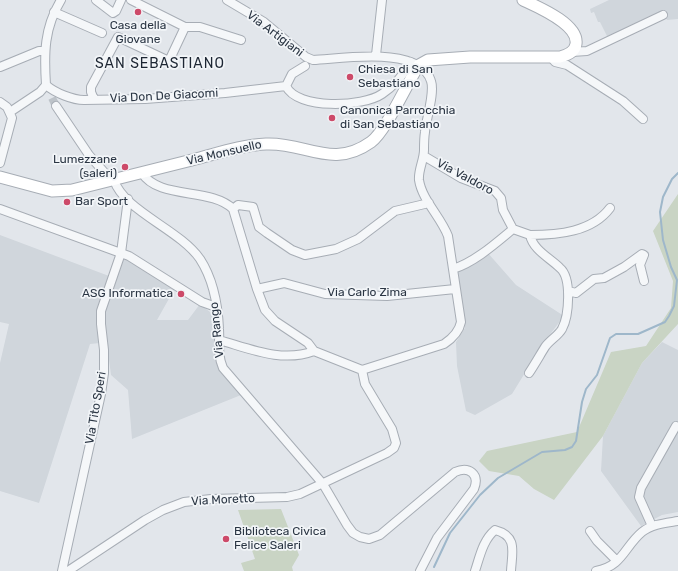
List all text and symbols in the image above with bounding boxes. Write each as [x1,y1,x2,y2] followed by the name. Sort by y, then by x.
[133,7,143,17] marker: Casa della Giovane
[244,8,306,60] street label: Via Artigiani
[110,19,166,47] place label: Casa della Giovane
[95,56,225,72] district label: SAN SEBASTIANO
[358,63,433,91] place label: Chiesa di San Sebastiano
[345,72,355,82] marker: Chiesa di San Sebastiano
[110,86,218,106] street label: Via Don De Giacomi
[340,104,455,132] place label: Canonica Parrocchia di San Sebastiano
[327,113,337,123] marker: Canonica Parrocchia di San Sebastiano
[185,137,263,169] street label: Via Monsuello
[53,153,117,181] place label: Lumezzane (saleri)
[434,156,496,198] street label: Via Valdoro
[120,162,130,172] marker: Lumezzane (saleri)
[75,195,128,209] place label: Bar Sport
[62,197,72,207] marker: Bar Sport
[327,286,407,300] street label: Via Carlo Zima
[82,287,173,301] place label: ASG Informatica
[176,289,186,299] marker: ASG Informatica
[207,301,227,359] street label: Via Rango
[83,371,109,445] street label: Via Tito Speri
[191,491,255,509] street label: Via Moretto
[234,525,326,553] place label: Biblioteca Civica Felice Saleri
[221,534,231,544] marker: Biblioteca Civica Felice Saleri

